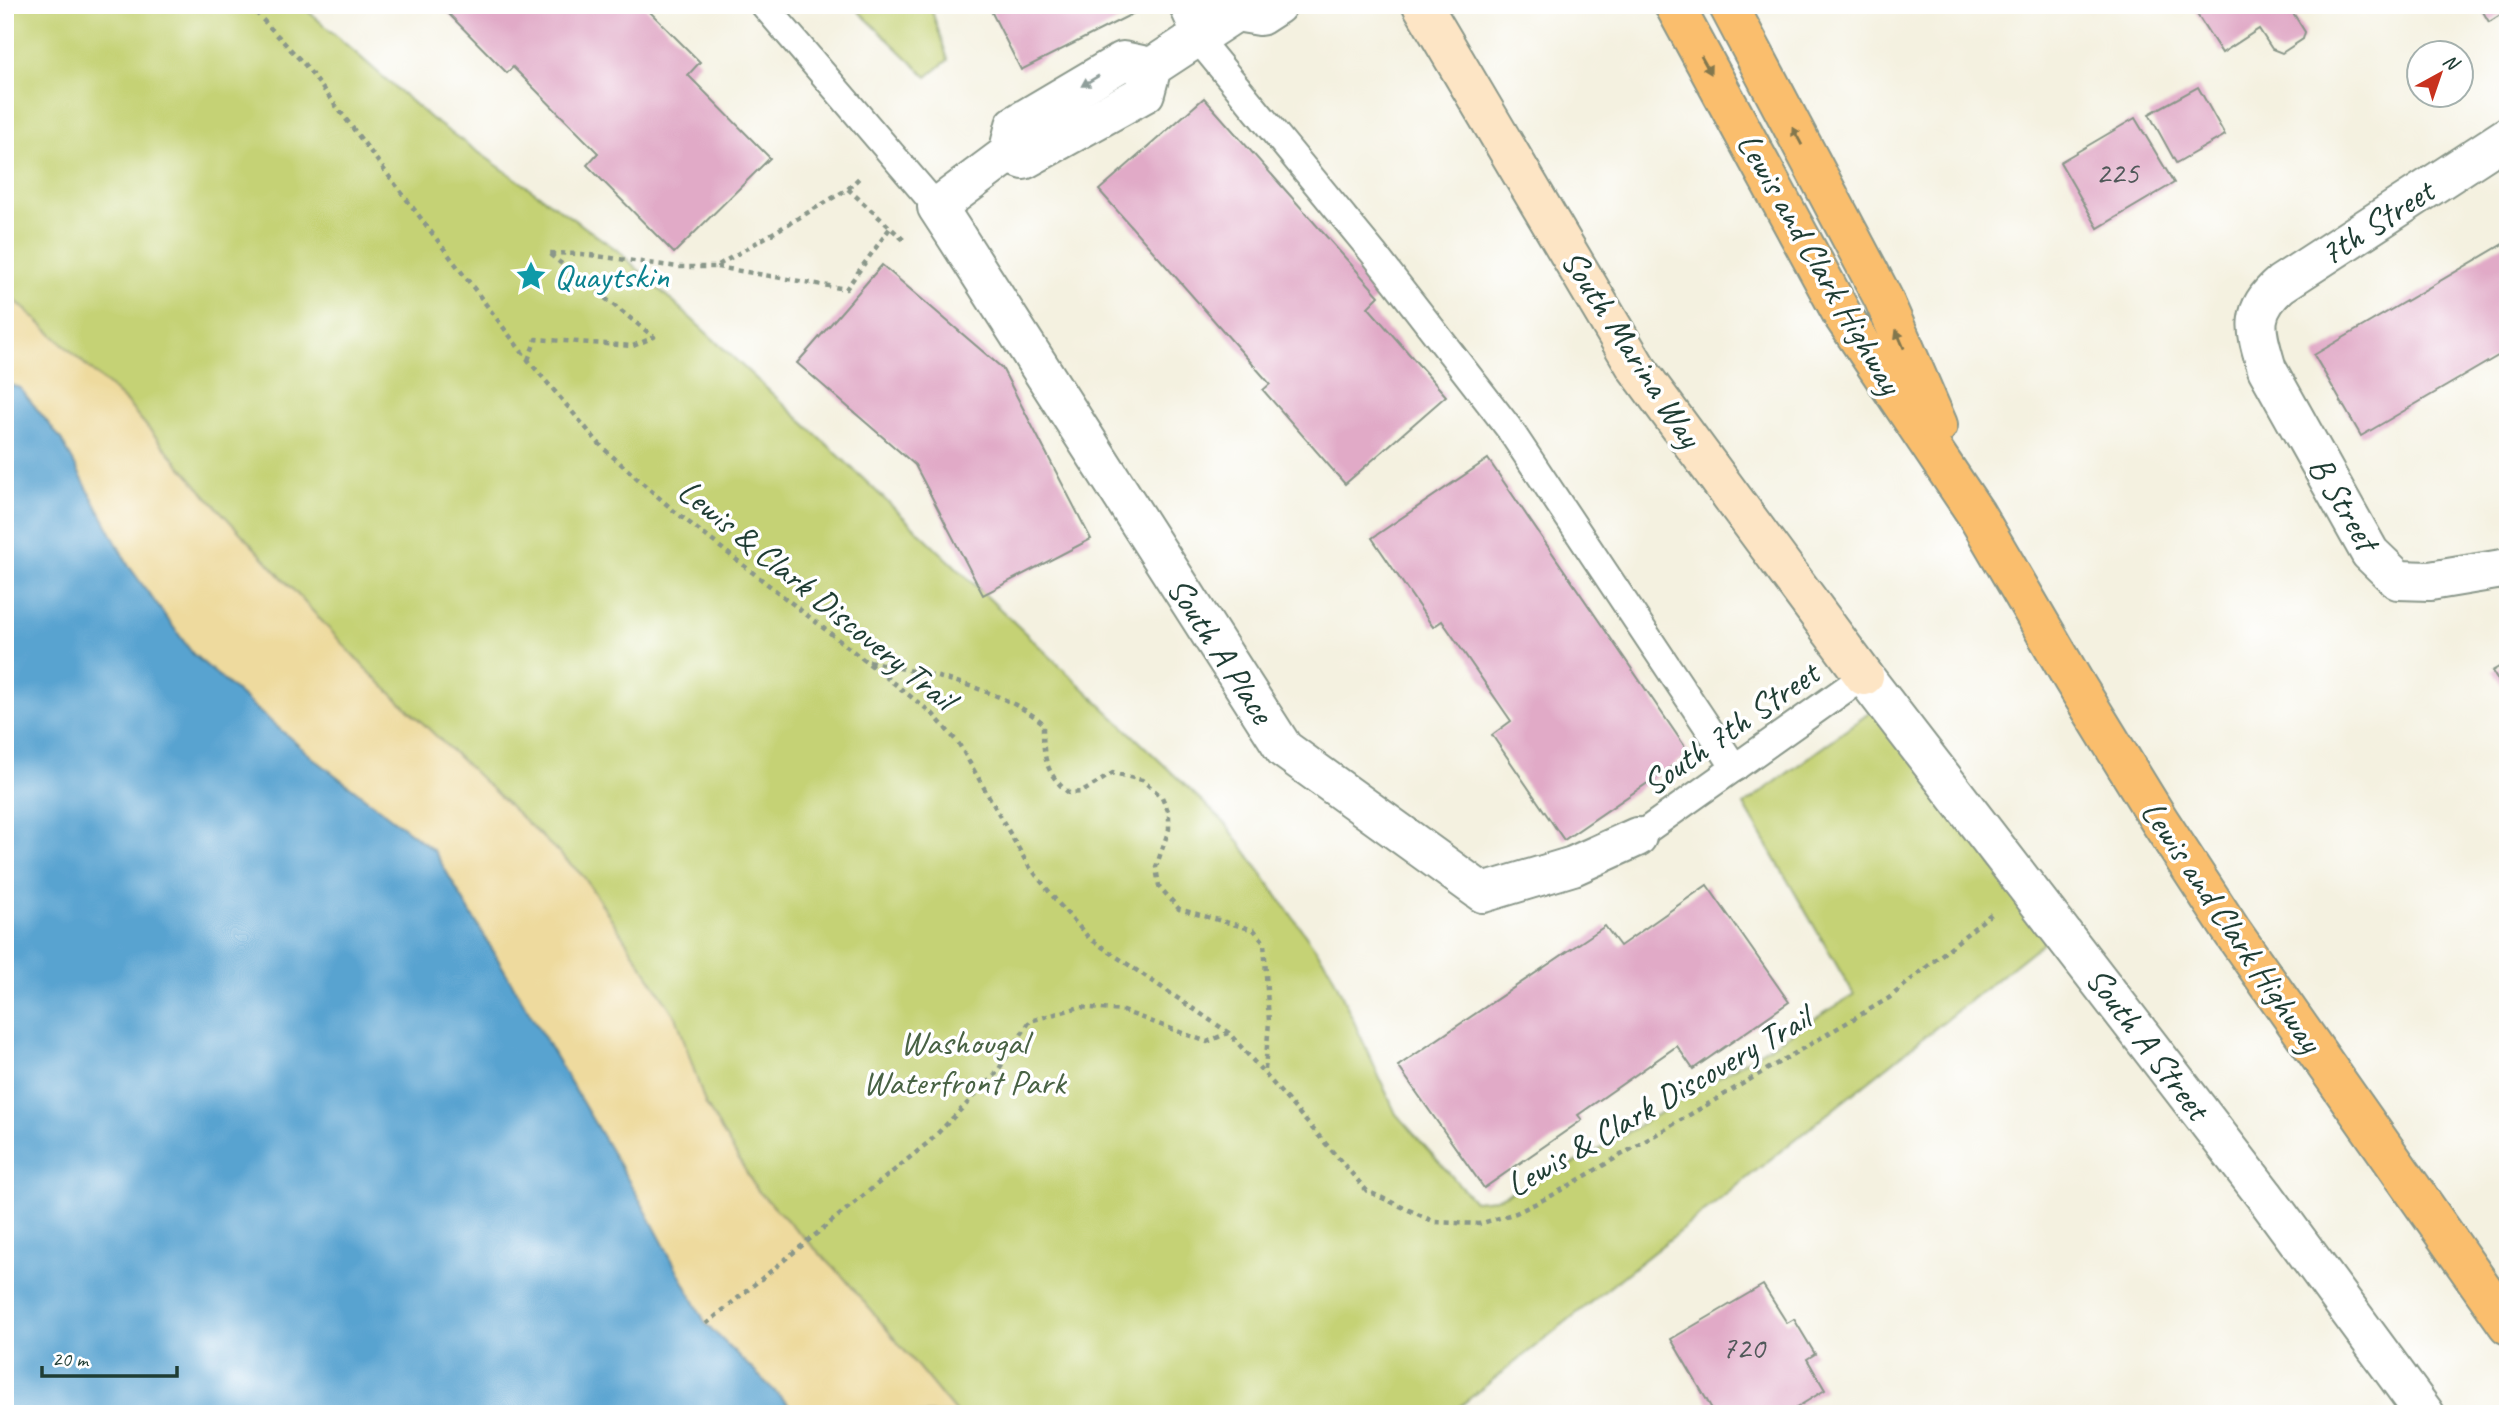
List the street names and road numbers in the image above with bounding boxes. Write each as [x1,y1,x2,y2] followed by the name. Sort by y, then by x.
[1727,125,1914,404] street label: Lewis and Clark Highway
[2311,167,2445,276] street label: 7th Street
[1551,241,1713,457] street label: South Marina Way
[2298,448,2391,562] street label: B Street
[669,469,969,724] street label: Lewis & Clark Discovery Trail
[1157,569,1286,734] street label: South A Place
[1633,649,1830,806] street label: South 7th Street
[2131,792,2334,1063] street label: Lewis and Clark Highway
[2076,958,2222,1131] street label: South A Street
[1498,993,1824,1207] street label: Lewis & Clark Discovery Trail

